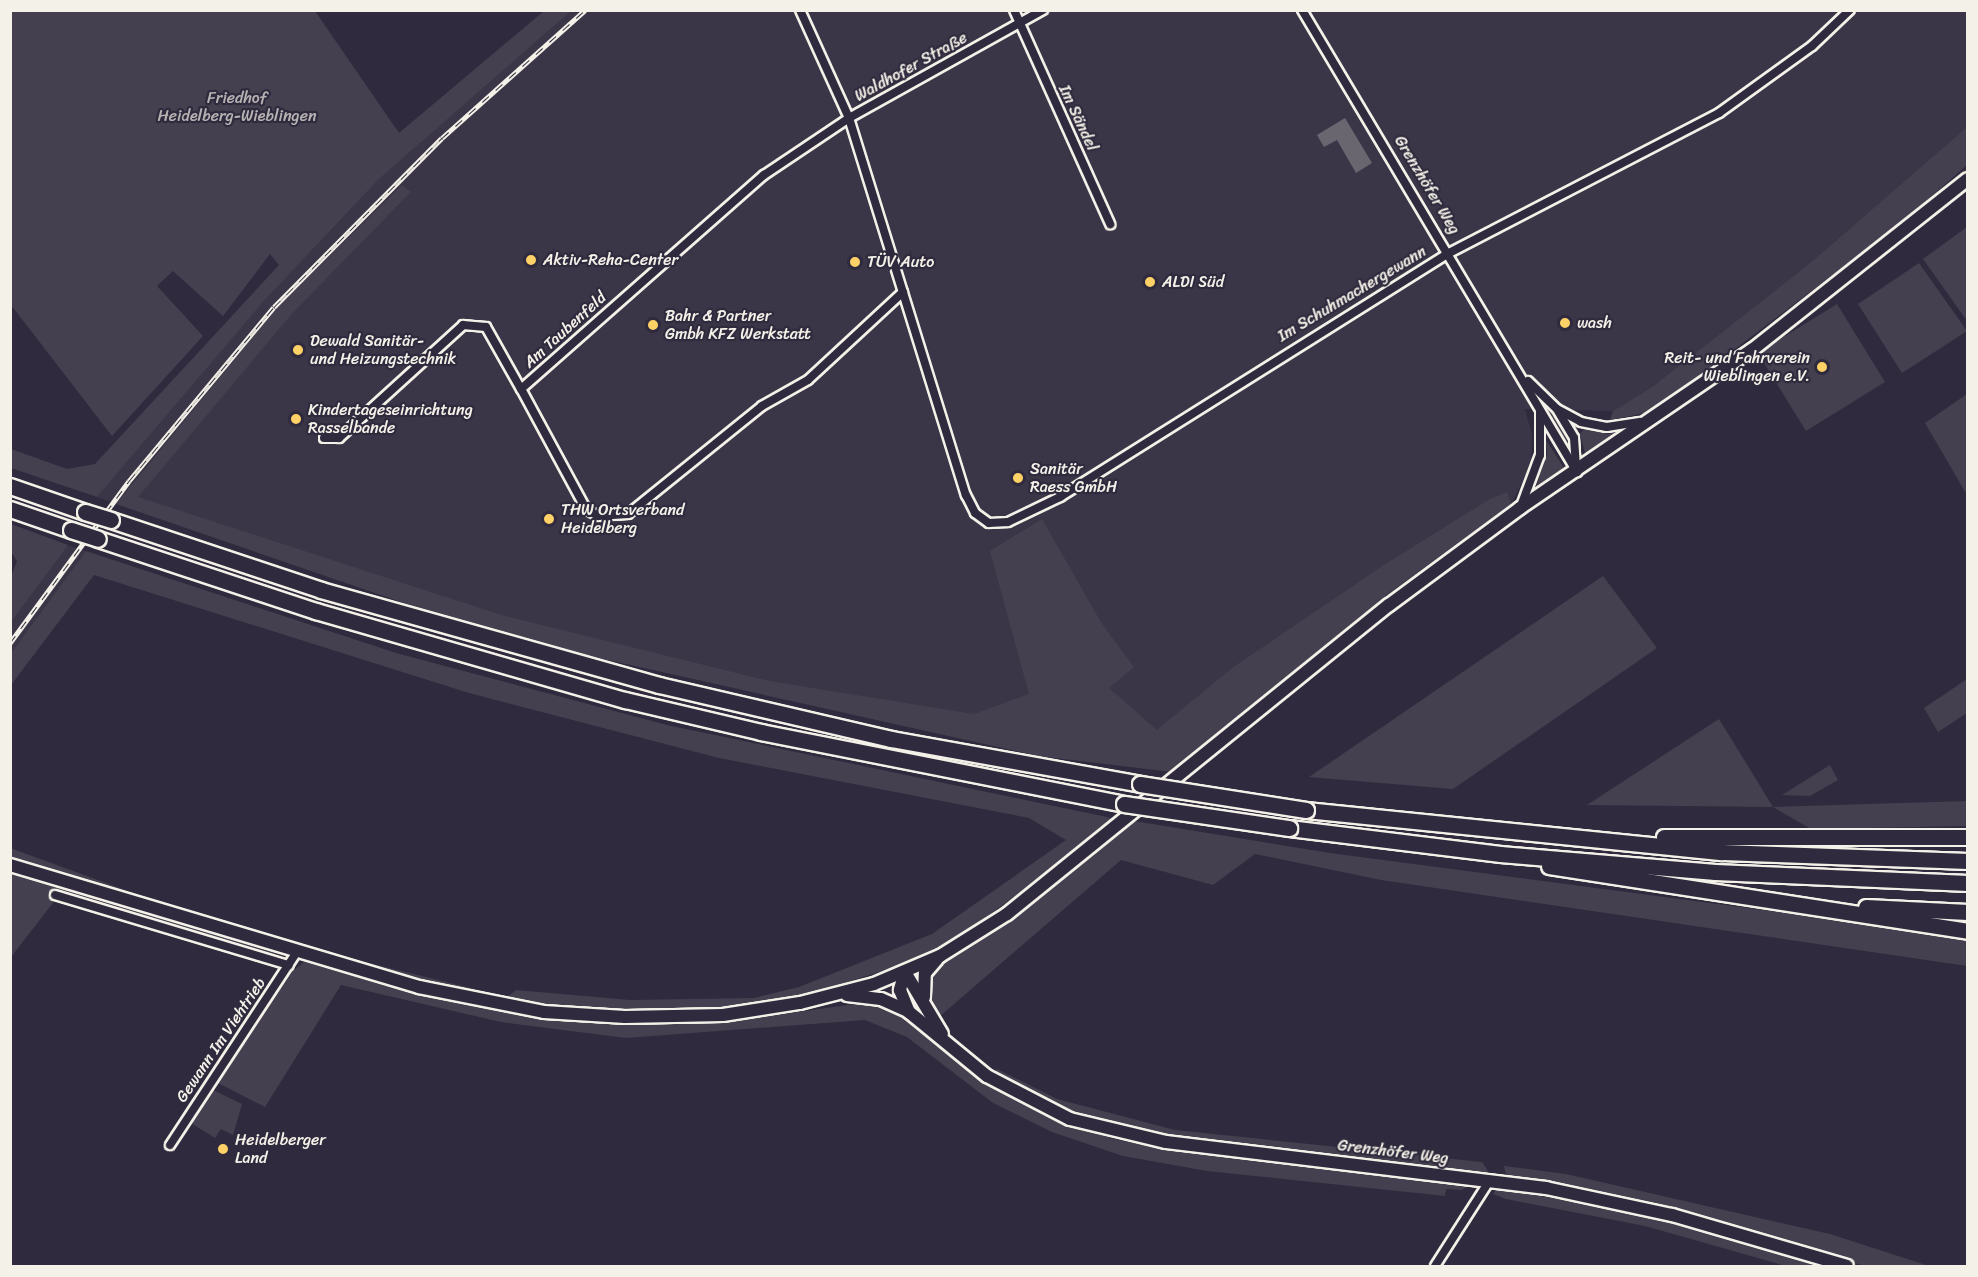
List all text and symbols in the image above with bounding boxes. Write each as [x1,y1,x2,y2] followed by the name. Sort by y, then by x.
[851,28,971,106] street label: Waldhofer Straße
[1054,82,1102,154] street label: Im Sändel
[157,88,317,126] park label: Friedhof Heidelberg-Wieblingen
[1390,132,1464,238] street label: Grenzhöfer Weg
[1274,242,1430,346] street label: Im Schuhmachergewann
[543,250,678,270] place label: Aktiv-Reha-Center
[867,252,934,272] place label: TÜV Auto
[524,253,538,267] marker: Aktiv-Reha-Center
[848,255,862,269] marker: TÜV Auto
[1162,272,1226,292] place label: ALDI Süd
[1143,275,1157,289] marker: ALDI Süd
[520,288,610,372] street label: Am Taubenfeld
[665,306,811,344] place label: Bahr & Partner Gmbh KFZ Werkstatt
[1577,313,1612,333] place label: wash
[1558,316,1572,330] marker: wash
[646,318,660,332] marker: Bahr & Partner Gmbh KFZ Werkstatt
[310,331,457,369] place label: Dewald Sanitär- und Heizungstechnik
[291,343,305,357] marker: Dewald Sanitär- und Heizungstechnik
[1665,348,1810,386] place label: Reit- und Fahrverein Wieblingen e.V.
[1815,360,1829,374] marker: Reit- und Fahrverein Wieblingen e.V.
[308,400,473,438] place label: Kindertageseinrichtung Rasselbande
[289,412,303,426] marker: Kindertageseinrichtung Rasselbande
[1030,459,1117,497] place label: Sanitär Raess GmbH
[1011,471,1025,485] marker: Sanitär Raess GmbH
[561,500,685,538] place label: THW Ortsverband Heidelberg
[542,512,556,526] marker: THW Ortsverband Heidelberg
[172,974,270,1106] street label: Gewann Im Viehtrieb
[235,1130,326,1168] place label: Heidelberger Land
[1336,1136,1450,1168] street label: Grenzhöfer Weg
[216,1142,230,1156] marker: Heidelberger Land

